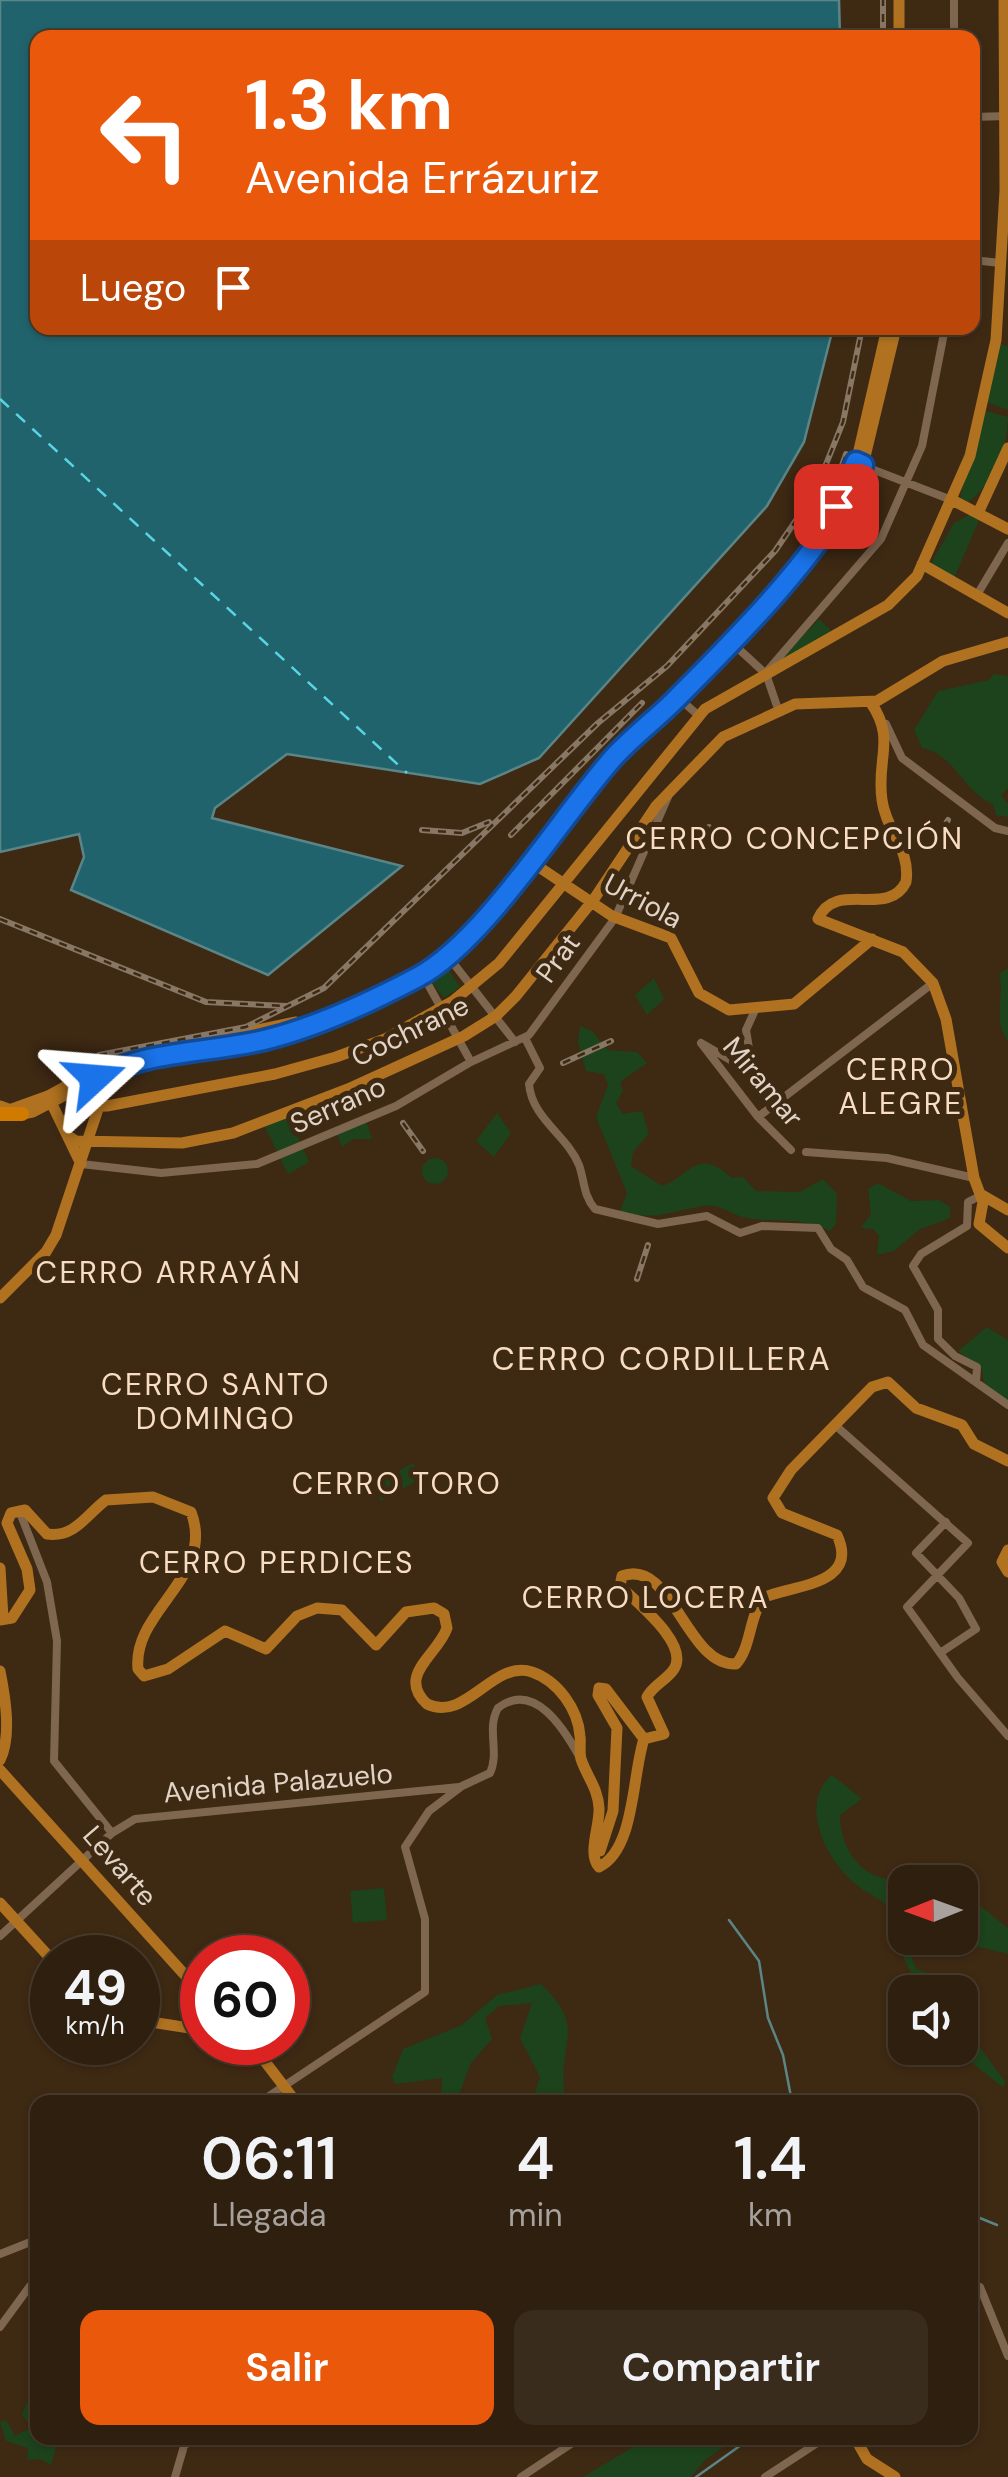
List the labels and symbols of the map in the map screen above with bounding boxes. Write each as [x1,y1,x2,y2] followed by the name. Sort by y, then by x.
[794,464,879,549] pin
[625,819,965,858] district label: CERRO CONCEPCIÓN
[597,865,689,937] street label: Urriola
[528,926,588,990] street label: Prat
[345,987,475,1075] street label: Cochrane
[43,1026,147,1130] position arrow
[715,1029,811,1135] street label: Miramar
[838,1050,964,1123] district label: CERRO ALEGRE
[284,1068,392,1142] street label: Serrano
[36,1253,302,1292] district label: CERRO ARRAYÁN
[492,1338,832,1380] district label: CERRO CORDILLERA
[101,1365,331,1438] district label: CERRO SANTO DOMINGO
[292,1464,502,1503] district label: CERRO TORO
[139,1543,415,1582] district label: CERRO PERDICES
[522,1578,770,1617] district label: CERRO LOCERA
[162,1755,394,1811] street label: Avenida Palazuelo
[75,1818,165,1914] street label: Levarte
[888,1865,978,1955] north arrow
[180,1935,310,2065] speed limit sign: 60

